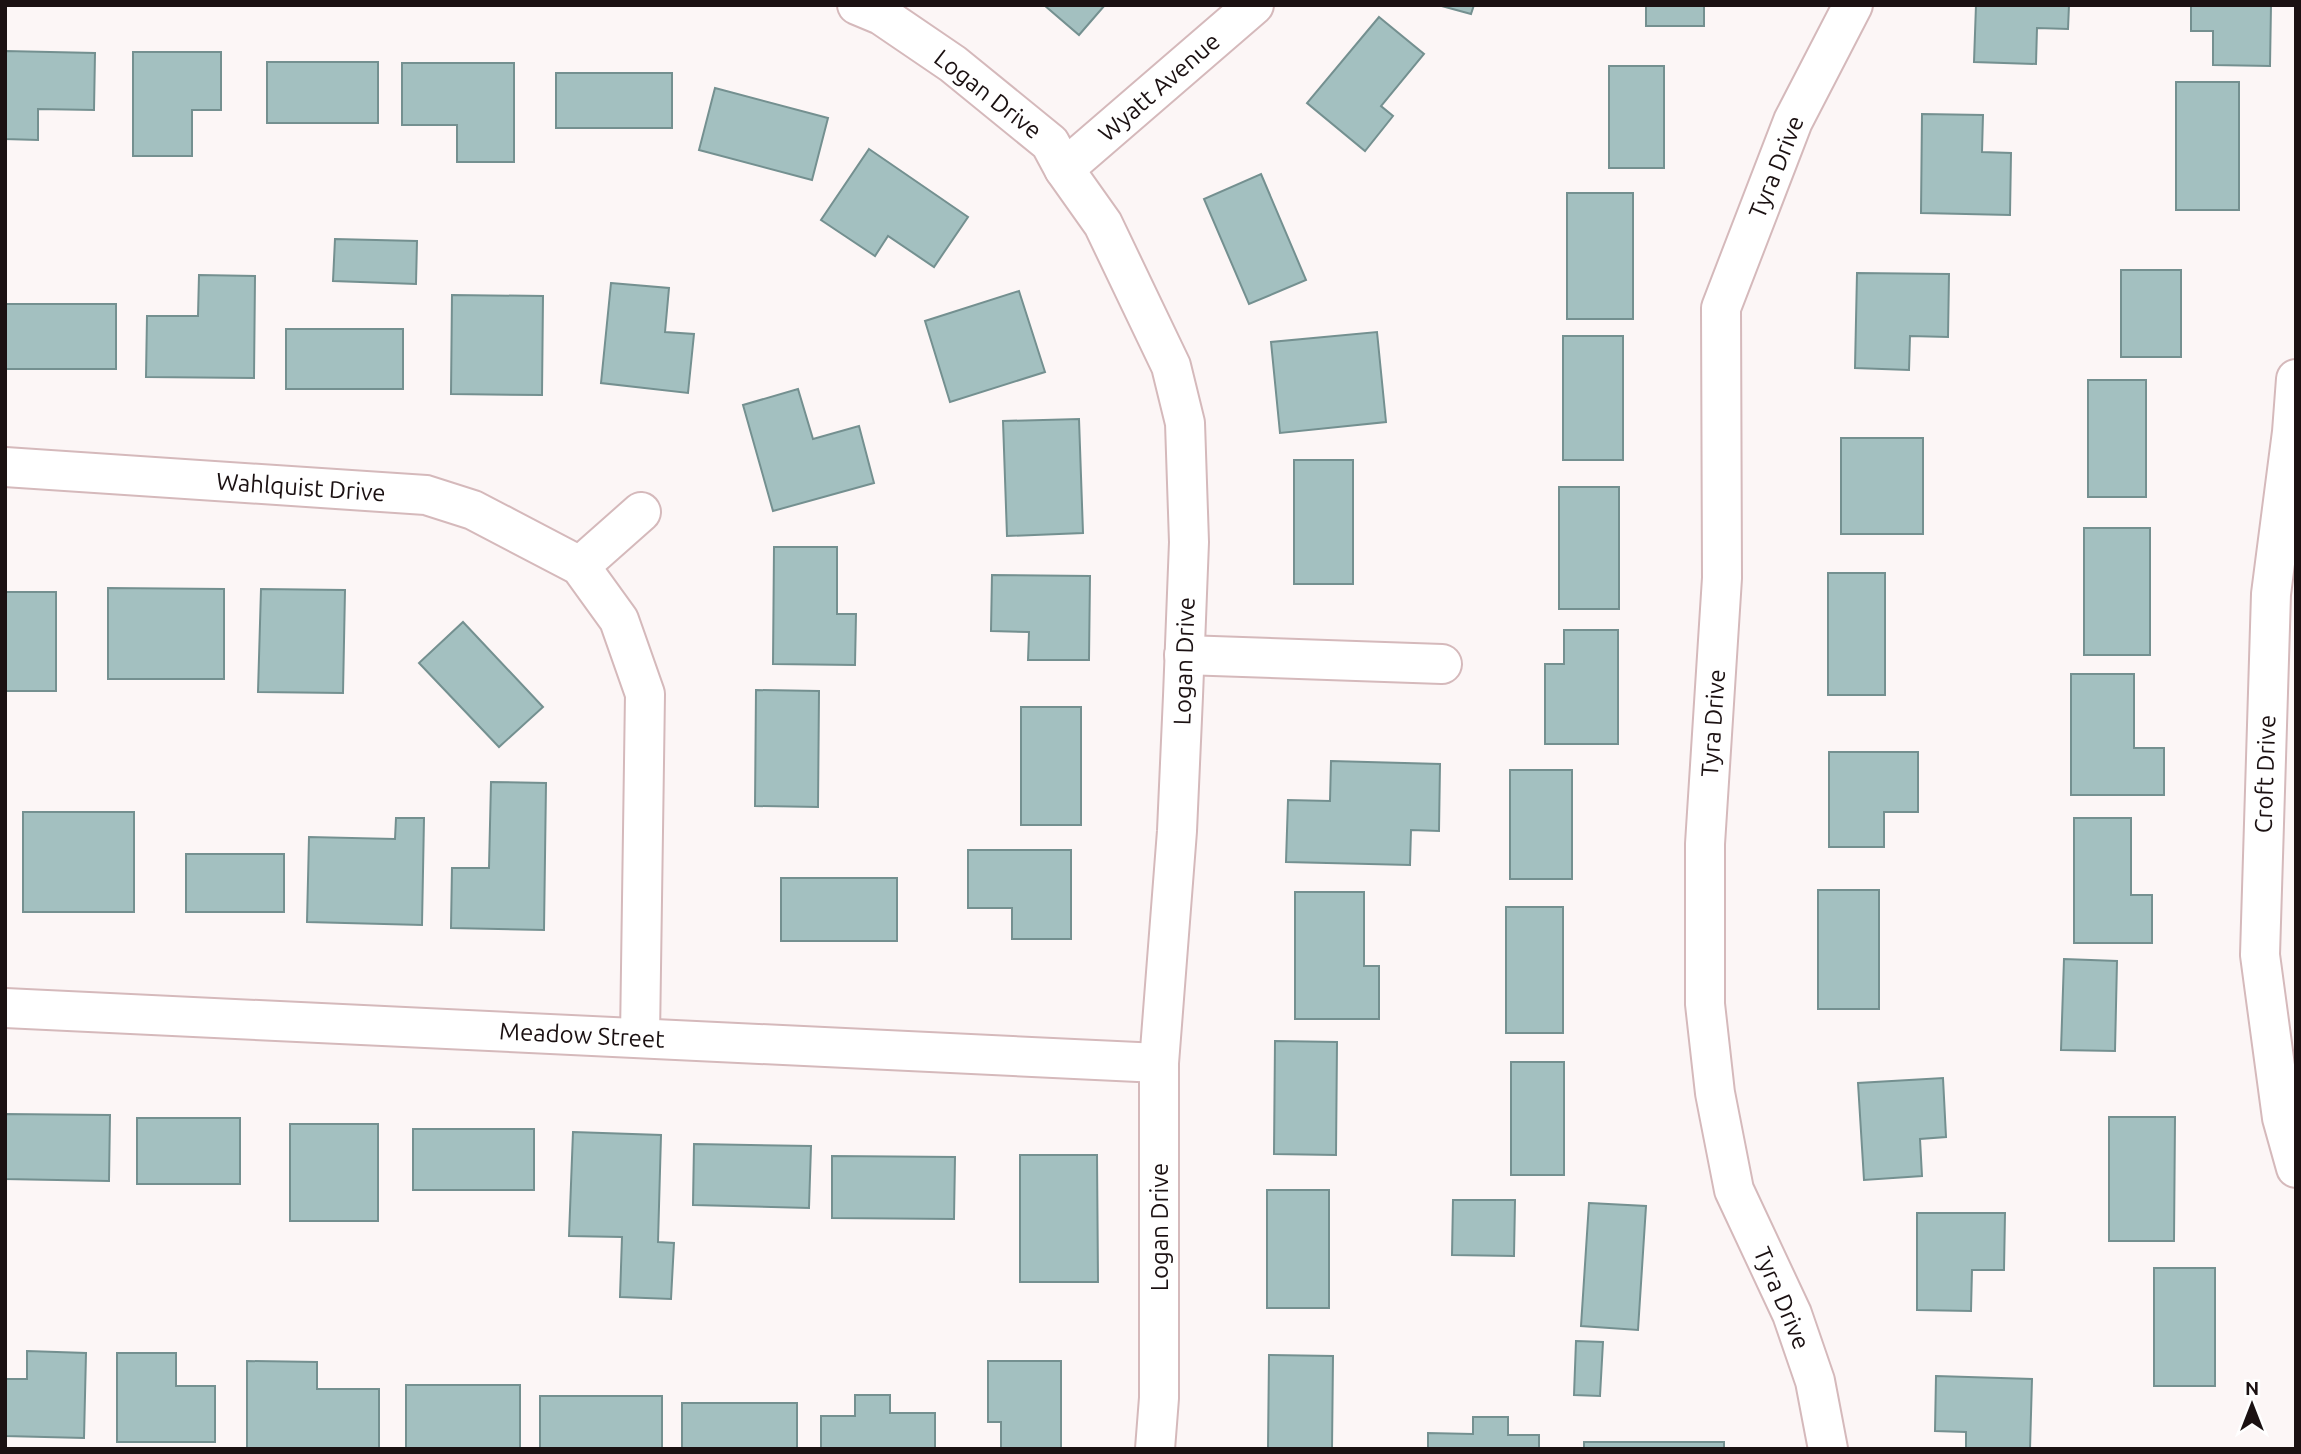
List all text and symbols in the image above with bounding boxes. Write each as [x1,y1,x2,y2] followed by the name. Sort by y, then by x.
[1093,27,1225,147] street label: Wyatt Avenue
[929,44,1047,144] street label: Logan Drive
[1743,112,1809,222] street label: Tyra Drive
[215,468,387,506] street label: Wahlquist Drive
[1168,596,1200,726] street label: Logan Drive
[1696,668,1730,778] street label: Tyra Drive
[2249,714,2281,834] street label: Croft Drive
[499,1017,666,1053] street label: Meadow Street
[1146,1163,1173,1291] street label: Logan Drive
[1748,1243,1816,1353] street label: Tyra Drive
[2217,1370,2287,1440] north arrow
[2245,1377,2259,1399] text: N

